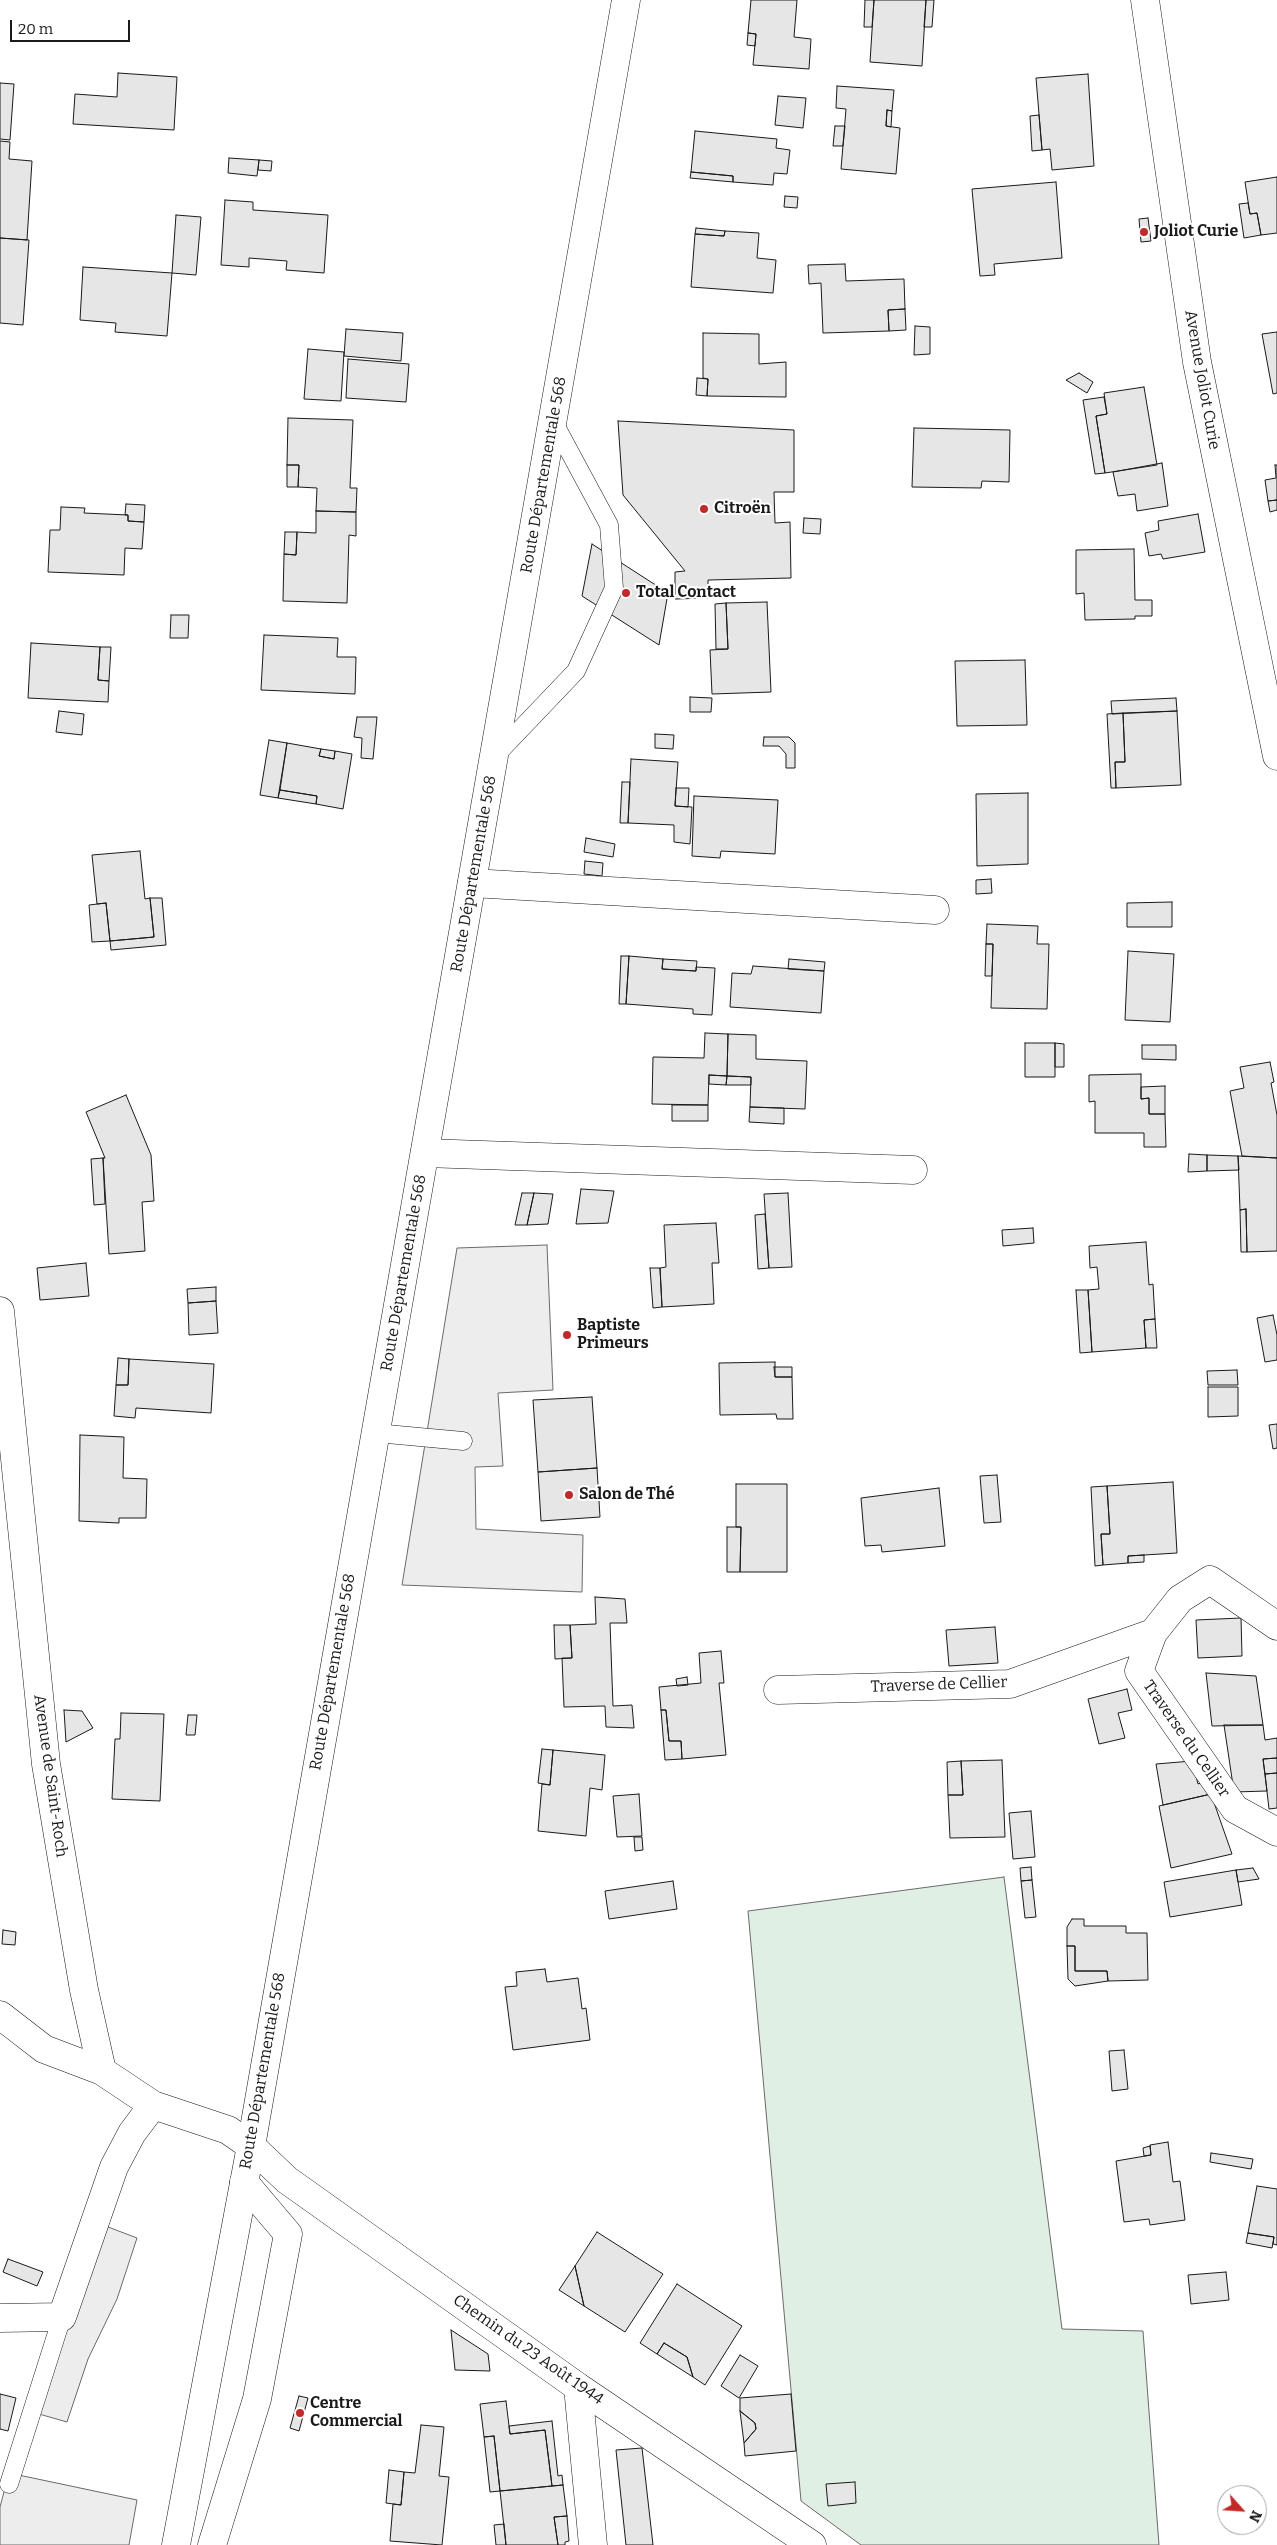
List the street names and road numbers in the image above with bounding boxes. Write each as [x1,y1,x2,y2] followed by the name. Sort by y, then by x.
[1180,309,1224,451] street label: Avenue Joliot Curie
[517,375,571,575] street label: Route Départementale 568
[447,774,501,974] street label: Route Départementale 568
[377,1173,431,1373] street label: Route Départementale 568
[306,1572,360,1772] street label: Route Départementale 568
[870,1673,1008,1697] street label: Traverse de Cellier
[1138,1677,1234,1801] street label: Traverse du Cellier
[29,1693,71,1859] street label: Avenue de Saint-Roch
[236,1971,290,2171] street label: Route Départementale 568
[449,2291,607,2409] street label: Chemin du 23 Août 1944

